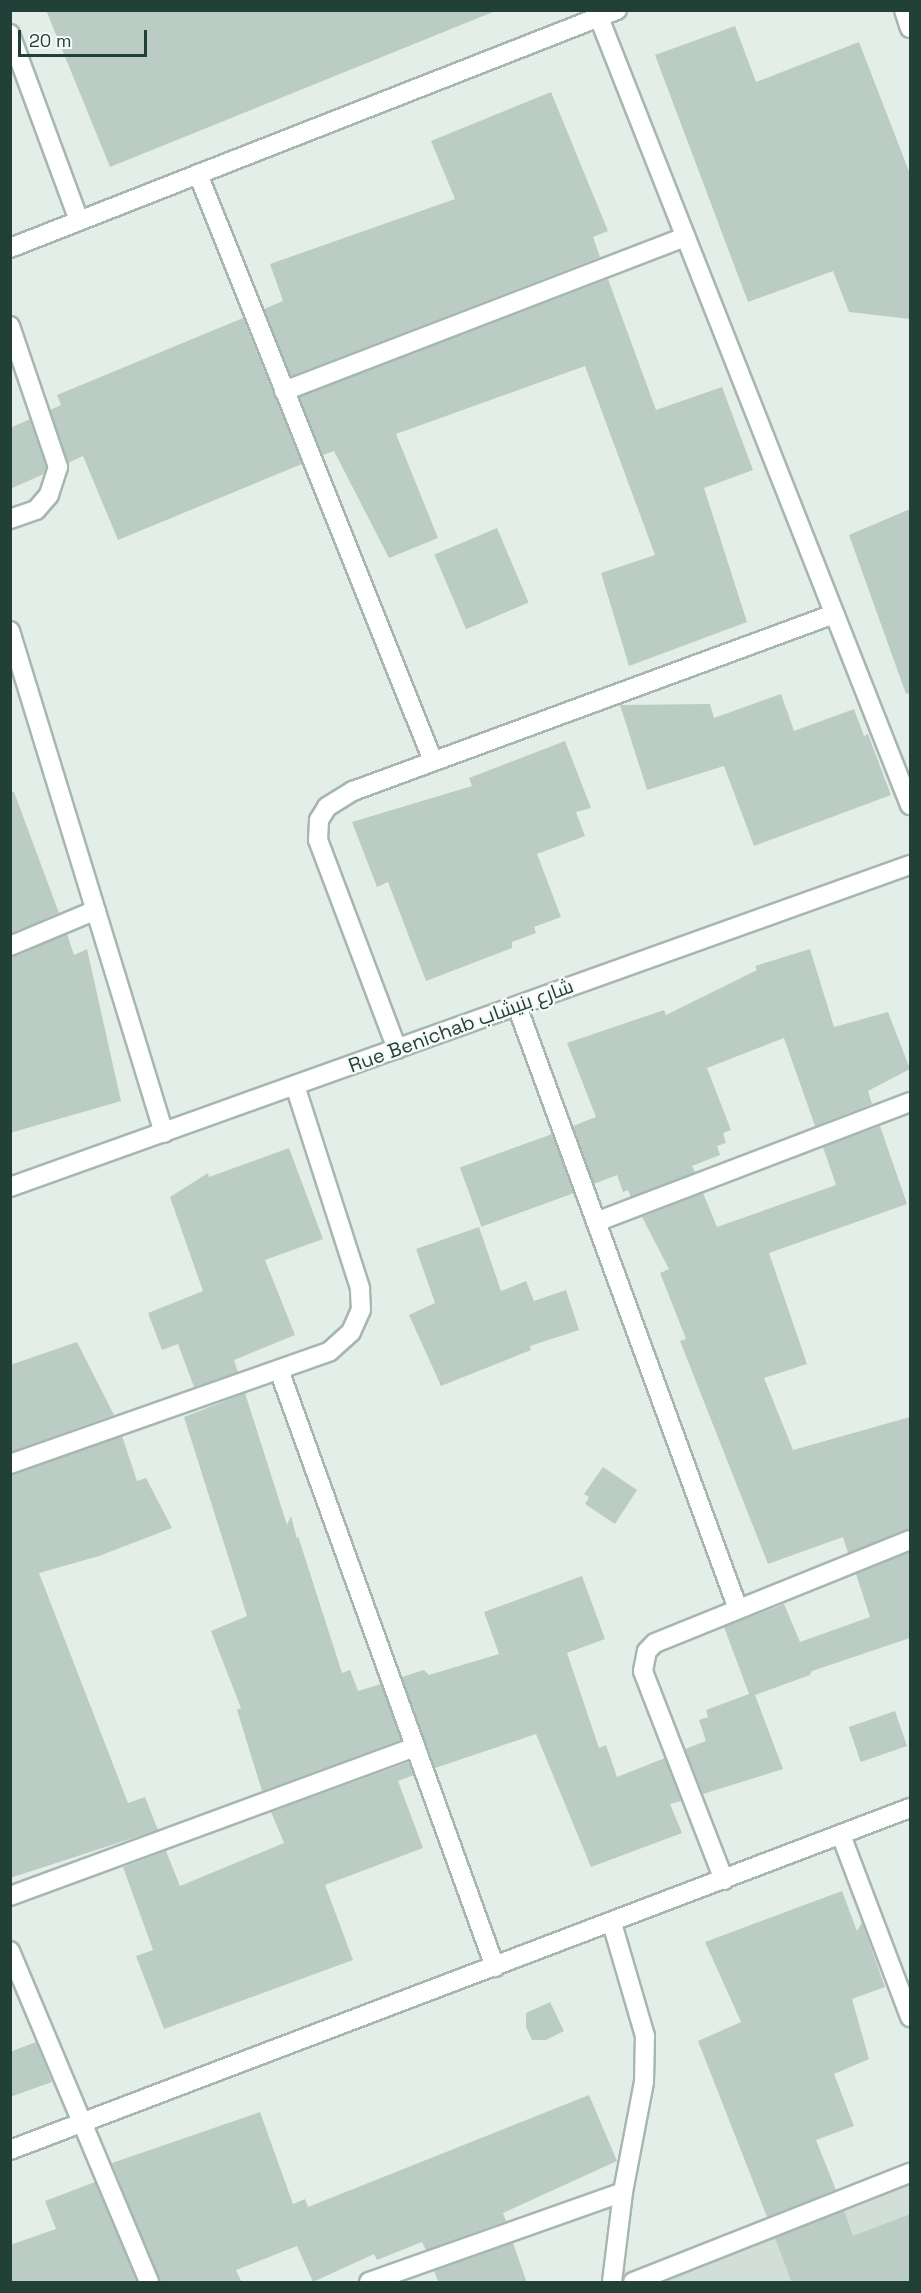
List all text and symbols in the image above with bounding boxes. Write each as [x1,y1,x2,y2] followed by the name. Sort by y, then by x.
[21,18,150,56] scale bar
[29,29,72,52] text: 20 m
[345,974,577,1078] street label: Rue Benichab شارع بنيشاب

